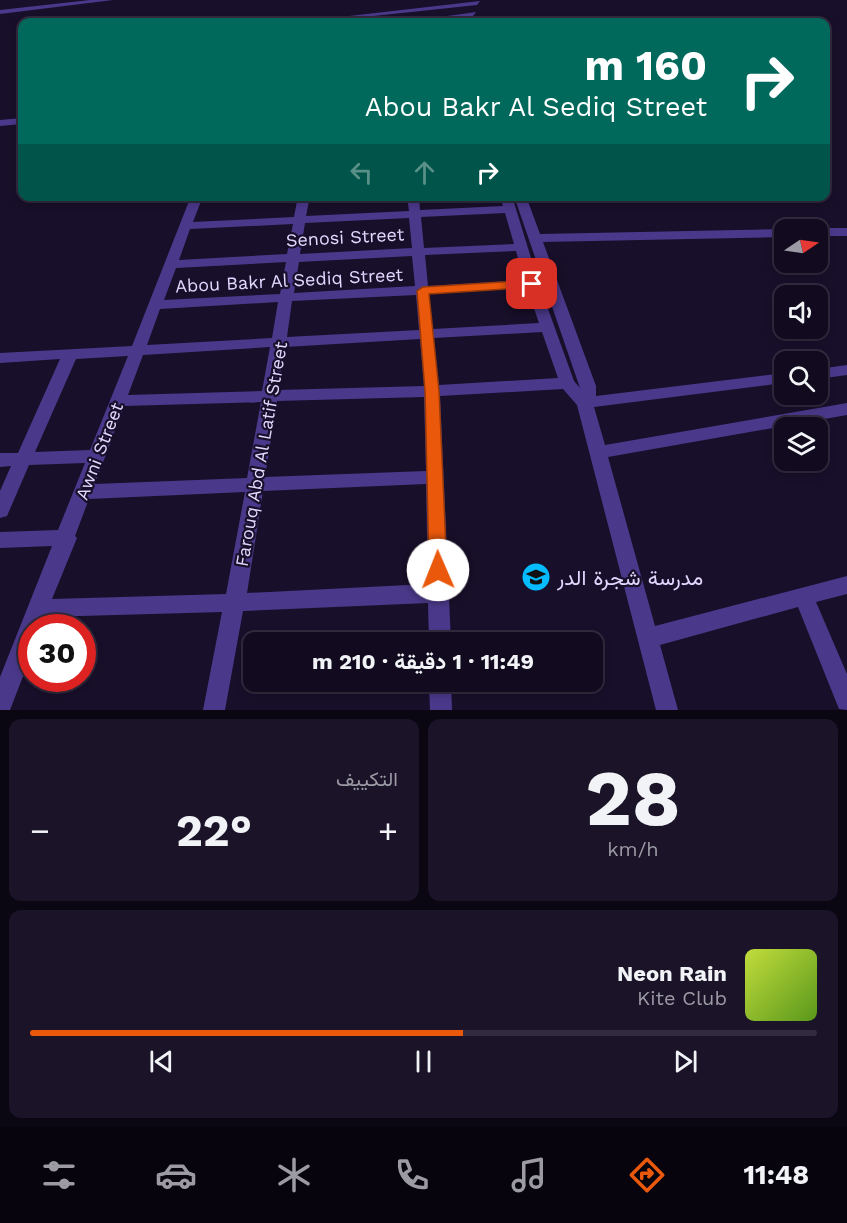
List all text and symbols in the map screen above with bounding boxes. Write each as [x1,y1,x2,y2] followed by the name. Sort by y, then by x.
[584,41,707,90] text: 160 m
[728,42,806,120] icon: right
[365,91,707,123] text: Abou Bakr Al Sediq Street
[345,156,378,189] icon: left
[408,156,441,189] icon: ahead
[471,156,504,189] icon: right
[774,219,828,273] north arrow
[774,219,828,471] map controls
[285,223,405,251] street label: Senosi Street
[506,258,557,309] pin
[175,264,404,296] street label: Abou Bakr Al Sediq Street
[515,267,548,300] icon: arrive
[774,285,828,339] button: sound
[231,339,291,568] street label: Farouq Abd Al Latif Street
[774,351,828,405] button: search
[71,399,127,503] street label: Awni Street
[774,417,828,471] button: layers
[406,538,470,602] position arrow
[520,561,552,593] school or university icon: مدرسة شجرة الدر
[556,565,703,591] place label: مدرسة شجرة الدر
[18,614,96,692] speed limit sign: 30
[312,649,534,674] text: 11:49 · 1 دقيقة · 210 m
[585,752,681,844] text: 28
[336,767,398,791] text: التكييف
[176,804,252,857] text: 22°
[30,811,50,850] text: −
[378,811,398,850] text: +
[607,837,659,861] text: km/h
[617,961,727,986] text: Neon Rain
[637,986,727,1010] text: Kite Club
[145,1045,178,1078] icon: previous
[407,1045,440,1078] icon: pause
[669,1045,702,1078] icon: next
[38,1154,80,1196] icon: filters
[155,1154,197,1196] icon: car
[273,1154,315,1196] icon: climate
[391,1154,433,1196] icon: phone
[508,1154,550,1196] icon: music
[626,1154,668,1196] icon: directions
[743,1159,809,1191] text: 11:48

